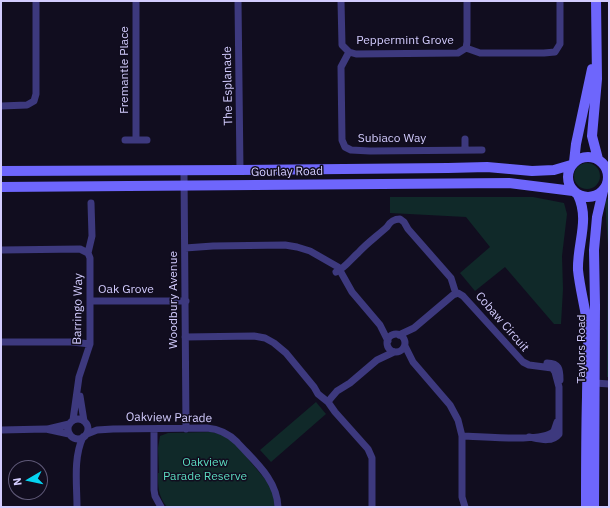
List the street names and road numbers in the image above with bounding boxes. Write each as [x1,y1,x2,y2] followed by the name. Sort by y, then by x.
[118,26,132,114] street label: Fremantle Place
[356,34,454,48] street label: Peppermint Grove
[220,46,236,126] street label: The Esplanade
[358,132,426,146] street label: Subiaco Way
[251,164,323,180] street label: Gourlay Road
[167,251,181,349] street label: Woodbury Avenue
[70,273,86,345] street label: Barringo Way
[98,283,154,297] street label: Oak Grove
[472,289,532,355] street label: Cobaw Circuit
[575,314,589,384] street label: Taylors Road
[126,410,212,426] street label: Oakview Parade

